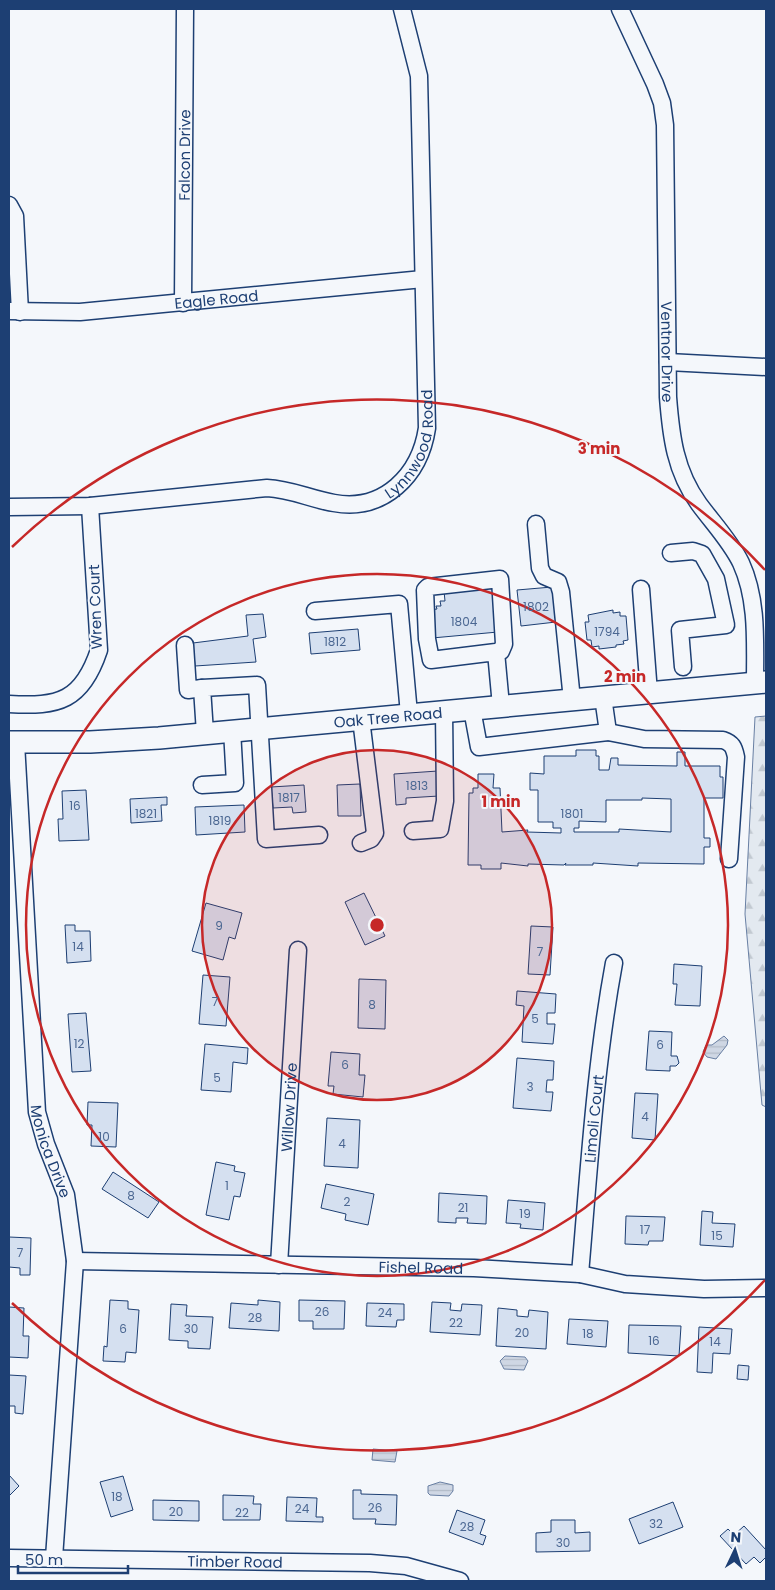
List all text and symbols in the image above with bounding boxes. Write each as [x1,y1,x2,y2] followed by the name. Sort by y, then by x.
[173,109,195,201] street label: Falcon Drive
[174,284,259,313] street label: Eagle Road
[656,301,679,403] street label: Ventnor Drive
[380,389,438,503] street label: Lynnwood Road
[578,438,620,459] text: 3 min
[83,564,107,650] street label: Wren Court
[523,598,549,615] house number: 1802
[451,613,478,630] house number: 1804
[594,623,620,640] house number: 1794
[324,633,346,650] house number: 1812
[604,666,646,687] text: 2 min
[333,701,443,732] street label: Oak Tree Road
[406,777,428,794] house number: 1813
[278,789,300,806] house number: 1817
[481,791,521,812] text: 1 min
[69,797,81,814] house number: 16
[135,805,157,822] house number: 1821
[561,805,583,822] house number: 1801
[209,812,231,829] house number: 1819
[368,916,386,934] centre of rings
[215,917,223,934] house number: 9
[72,938,84,955] house number: 14
[537,943,544,960] house number: 7
[212,993,219,1010] house number: 7
[368,996,376,1013] house number: 8
[531,1010,539,1027] house number: 5
[74,1035,84,1052] house number: 12
[656,1036,664,1053] house number: 6
[341,1056,349,1073] house number: 6
[275,1062,302,1153] street label: Willow Drive
[213,1069,221,1086] house number: 5
[579,1073,608,1164] street label: Limoli Court
[526,1078,534,1095] house number: 3
[26,1104,76,1200] street label: Monica Drive
[641,1108,649,1125] house number: 4
[98,1128,110,1145] house number: 10
[338,1135,346,1152] house number: 4
[225,1177,229,1194] house number: 1
[127,1187,135,1204] house number: 8
[344,1193,351,1210] house number: 2
[458,1199,468,1216] house number: 21
[519,1205,531,1222] house number: 19
[640,1221,651,1238] house number: 17
[711,1227,723,1244] house number: 15
[17,1244,24,1261] house number: 7
[378,1256,464,1278] street label: Fishel Road
[315,1303,329,1320] house number: 26
[378,1304,393,1321] house number: 24
[248,1309,262,1326] house number: 28
[449,1314,463,1331] house number: 22
[119,1320,127,1337] house number: 6
[184,1320,198,1337] house number: 30
[515,1324,529,1341] house number: 20
[582,1325,594,1342] house number: 18
[648,1332,660,1349] house number: 16
[709,1333,721,1350] house number: 14
[111,1488,123,1505] house number: 18
[368,1499,382,1516] house number: 26
[295,1500,310,1517] house number: 24
[169,1503,183,1520] house number: 20
[235,1504,249,1521] house number: 22
[649,1515,663,1532] house number: 32
[460,1518,474,1535] house number: 28
[710,1525,760,1575] north arrow
[730,1527,742,1547] text: N
[556,1534,570,1551] house number: 30
[18,1542,128,1574] scale bar
[25,1549,63,1570] text: 50 m
[187,1550,283,1572] street label: Timber Road

